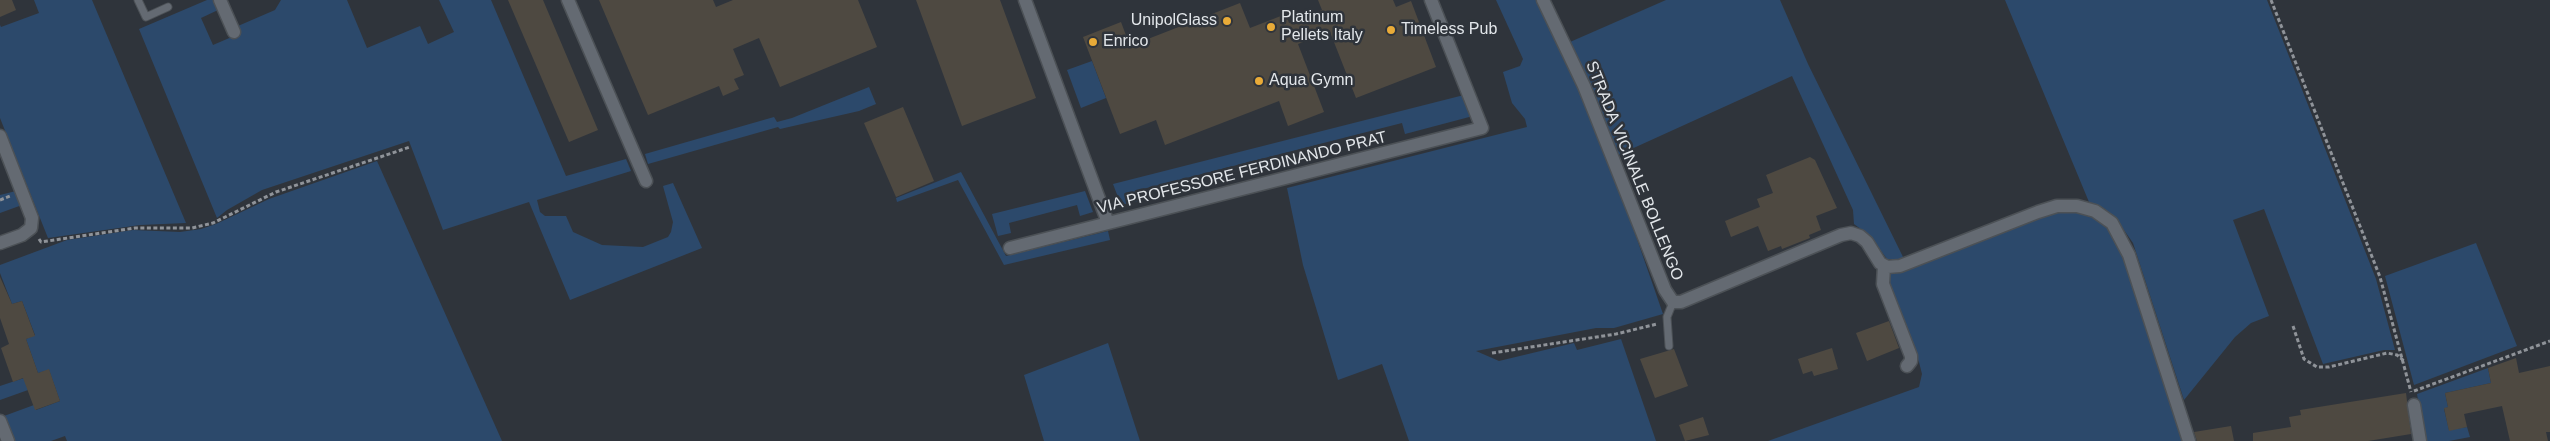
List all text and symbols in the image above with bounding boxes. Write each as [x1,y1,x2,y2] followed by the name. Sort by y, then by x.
[1281,8,1363,46] place label: Platinum Pellets Italy
[1131,11,1217,31] place label: UnipolGlass
[1221,15,1233,27] marker: UnipolGlass
[1401,20,1497,40] place label: Timeless Pub
[1265,21,1277,33] marker: Platinum Pellets Italy
[1385,24,1397,36] marker: Timeless Pub
[1103,32,1148,52] place label: Enrico
[1087,36,1099,48] marker: Enrico
[1581,59,1687,283] street label: STRADA VICINALE BOLLENGO
[1269,71,1353,91] place label: Aqua Gymn
[1253,75,1265,87] marker: Aqua Gymn
[1095,128,1389,218] street label: VIA PROFESSORE FERDINANDO PRAT

